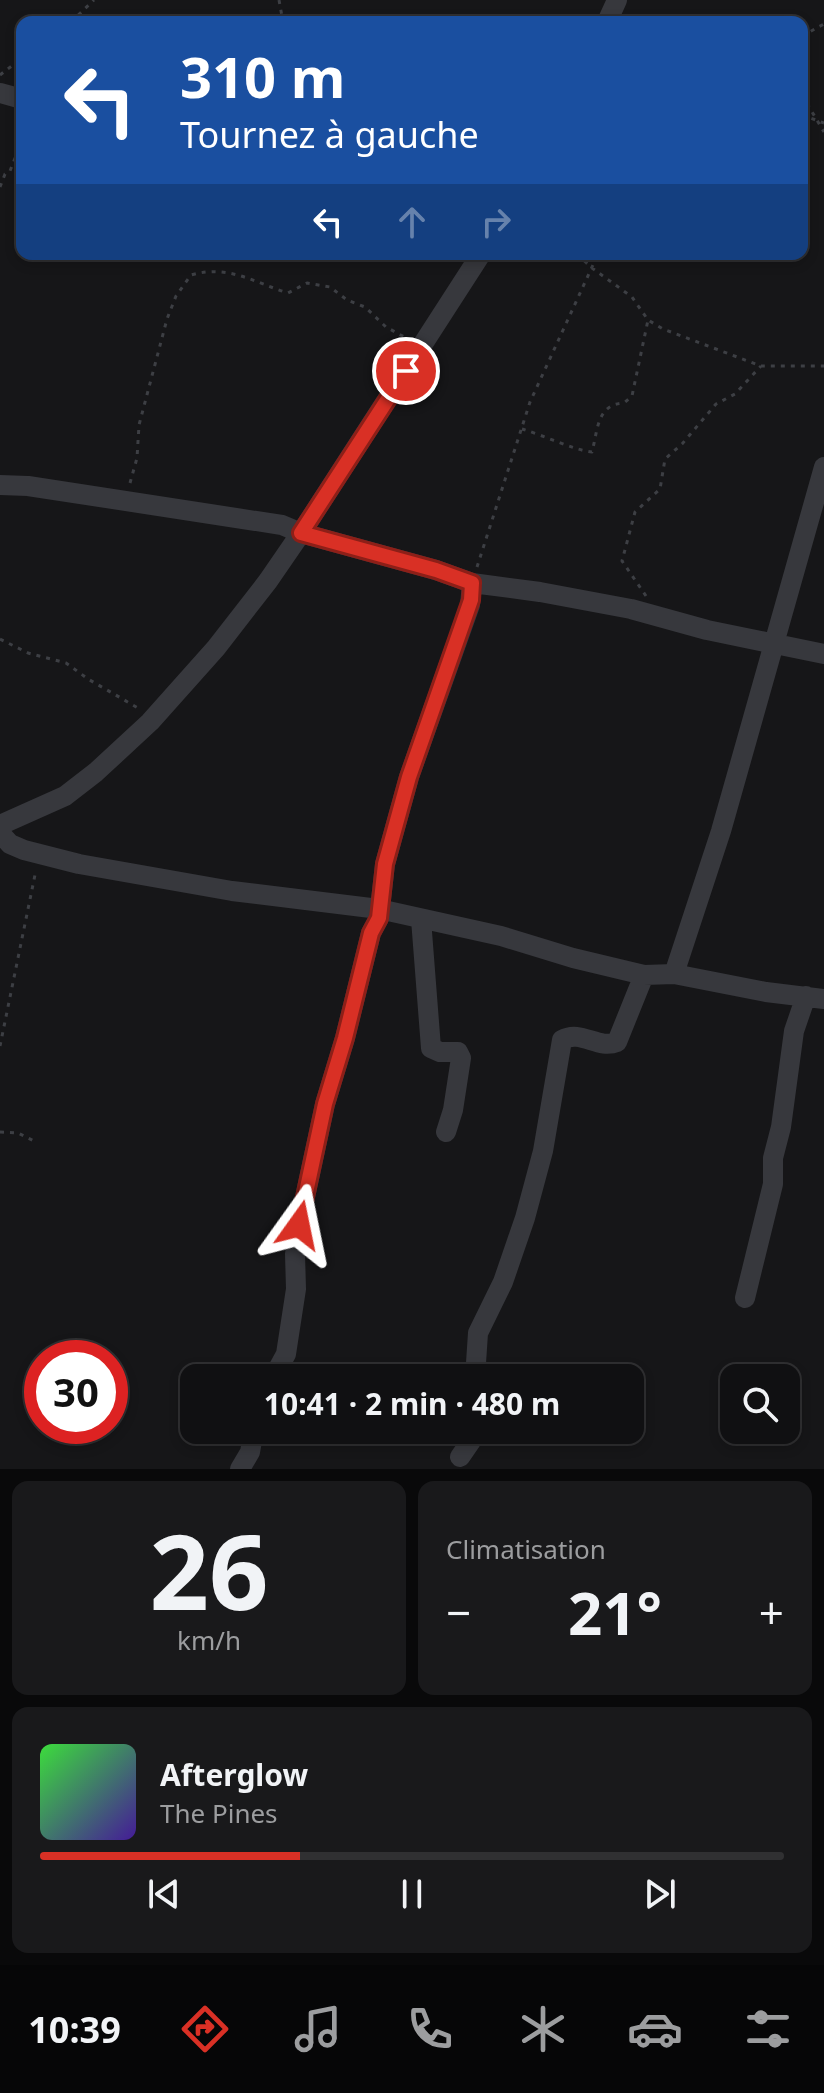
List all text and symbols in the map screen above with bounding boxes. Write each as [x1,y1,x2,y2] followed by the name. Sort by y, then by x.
[180,38,345,114] text: 310 m
[48,48,152,152] icon: left
[180,110,479,159] text: Tournez à gauche
[306,200,350,244] icon: left
[390,200,434,244] icon: ahead
[474,200,518,244] icon: right
[372,337,440,405] pin
[384,349,428,393] icon: arrive
[257,1183,341,1267] position arrow
[24,1340,128,1444] speed limit sign: 30
[720,1364,800,1444] map controls
[720,1364,800,1444] button: search
[264,1383,560,1424] text: 10:41 · 2 min · 480 m
[150,1499,268,1640] text: 26
[446,1531,606,1567] text: Climatisation
[568,1571,662,1653] text: 21°
[446,1582,471,1642] text: −
[759,1582,784,1642] text: +
[177,1622,241,1658] text: km/h
[160,1754,308,1795] text: Afterglow
[160,1795,278,1831] text: The Pines
[142,1872,186,1916] icon: previous
[390,1872,434,1916] icon: pause
[638,1872,682,1916] icon: next
[177,2001,233,2057] icon: directions
[290,2001,346,2057] icon: music
[402,2001,458,2057] icon: phone
[515,2001,571,2057] icon: climate
[627,2001,683,2057] icon: car
[740,2001,796,2057] icon: filters
[28,2005,121,2054] text: 10:39

